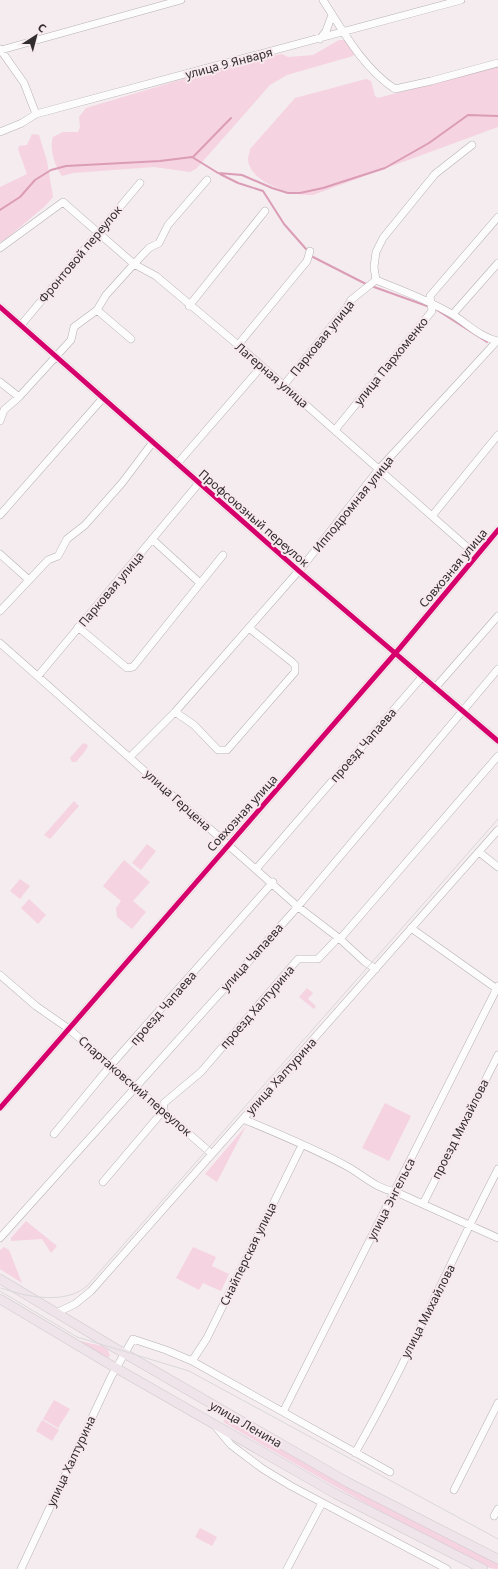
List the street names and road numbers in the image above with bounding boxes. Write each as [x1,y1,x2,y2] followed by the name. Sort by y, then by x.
[183,43,275,83] street label: улица 9 Января
[34,201,126,306] street label: Фронтовой переулок
[286,296,358,380] street label: Парковая улица
[350,313,432,409] street label: улица Пархоменко
[232,338,312,412] street label: Лагерная улица
[309,452,397,556] street label: Ипподромная улица
[195,465,313,571] street label: Профсоюзный переулок
[415,525,491,611] street label: Совхозная улица
[74,548,148,630] street label: Парковая улица
[326,704,400,786] street label: проезд Чапаева
[141,765,215,835] street label: улица Герцена
[203,771,281,855] street label: Совхозная улица
[217,919,287,995] street label: улица Чапаева
[216,962,298,1052] street label: проезд Халтурина
[126,967,200,1049] street label: проезд Чапаева
[75,1032,196,1140] street label: Спартаковский переулок
[242,1034,320,1118] street label: улица Халтурина
[427,1076,493,1182] street label: проезд Михайлова
[363,1155,419,1243] street label: улица Энгельса
[216,1199,280,1309] street label: Снайперская улица
[397,1261,459,1361] street label: улица Михайлова
[207,1396,285,1452] street label: улица Ленина
[43,1413,99,1509] street label: улица Халтурина

